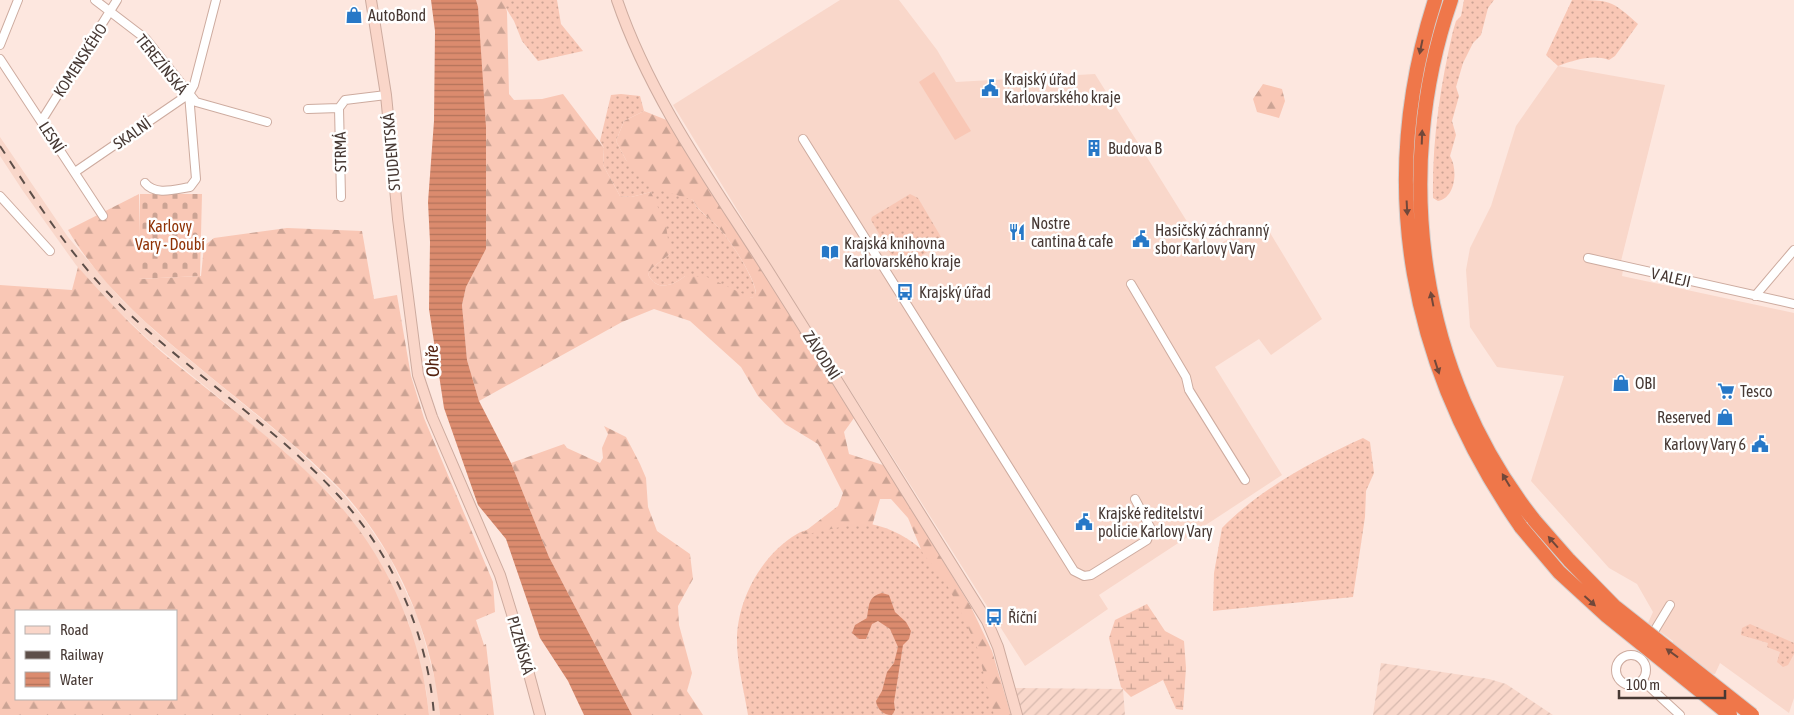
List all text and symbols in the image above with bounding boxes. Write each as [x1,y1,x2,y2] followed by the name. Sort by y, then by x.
[344,5,364,25] shop icon: AutoBond
[368,6,426,24] place label: AutoBond
[50,20,110,100] street label: KOMENSKÉHO
[132,30,192,98] street label: TEREZÍNSKÁ
[1417,39,1425,55] one-way arrow
[1004,70,1121,107] place label: Krajský úřad Karlovarského kraje
[980,78,1000,98] public building icon: Krajský úřad Karlovarského kraje
[379,112,403,192] street label: STUDENTSKÁ
[110,114,154,152] street label: SKALNÍ
[35,118,69,156] street label: LESNÍ
[1419,129,1427,145] one-way arrow
[331,132,349,172] street label: STRMÁ
[1084,138,1104,158] building icon: Budova B
[1108,139,1162,157] place label: Budova B
[1403,200,1411,216] one-way arrow
[1031,214,1113,250] place label: Nostre cantina & cafe
[135,217,205,254] park label: Karlovy Vary - Doubí
[1155,221,1270,258] place label: Hasičský záchranný sbor Karlovy Vary
[1007,222,1027,242] restaurant icon: Nostre cantina & cafe
[1131,229,1151,249] public building icon: Hasičský záchranný sbor Karlovy Vary
[844,234,961,271] place label: Krajská knihovna Karlovarského kraje
[820,242,840,262] library icon: Krajská knihovna Karlovarského kraje
[1649,264,1693,290] street label: V ALEJI
[895,282,915,302] bus stop icon: Krajský úřad
[919,283,991,302] place label: Krajský úřad
[1428,290,1436,306] one-way arrow
[800,327,844,383] street label: ZÁVODNÍ
[421,344,443,378] water label: Ohře
[1434,359,1441,374] one-way arrow
[1611,373,1631,393] shop icon: OBI
[1635,374,1656,392] place label: OBI
[1716,381,1736,401] supermarket icon: Tesco
[1740,382,1772,400] place label: Tesco
[1715,407,1735,427] shop icon: Reserved
[1657,408,1711,426] place label: Reserved
[1750,434,1770,454] public building icon: Karlovy Vary 6
[1664,435,1746,454] place label: Karlovy Vary 6
[1502,474,1511,487] one-way arrow
[1098,504,1213,541] place label: Krajské ředitelství policie Karlovy Vary
[1074,512,1094,532] public building icon: Krajské ředitelství policie Karlovy Vary
[1547,537,1559,549] one-way arrow
[1584,595,1596,607] one-way arrow
[984,607,1004,627] bus stop icon: Říční
[1008,608,1037,626] place label: Říční
[15,610,178,700] legend
[504,614,538,676] street label: PLZEŇSKÁ
[60,621,89,638] text: Road
[60,646,104,663] text: Railway
[1665,648,1679,658] one-way arrow
[1619,668,1725,700] scale bar
[60,671,93,688] text: Water
[1626,676,1660,693] text: 100 m

